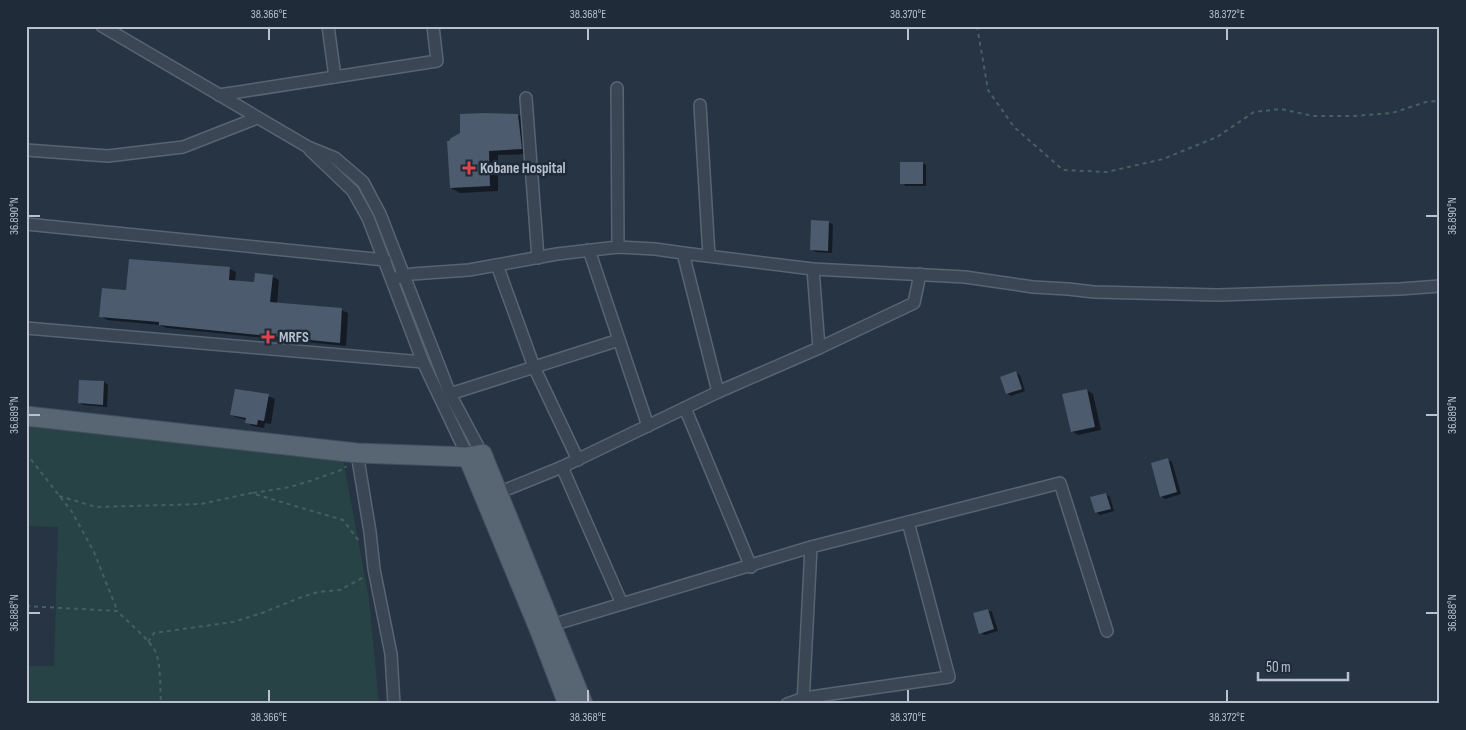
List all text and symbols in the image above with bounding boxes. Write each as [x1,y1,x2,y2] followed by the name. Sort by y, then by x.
[251,7,287,22] text: 38.366°E
[570,7,606,22] text: 38.368°E
[890,7,926,22] text: 38.370°E
[1209,7,1245,22] text: 38.372°E
[480,159,566,178] place label: Kobane Hospital
[462,161,476,175] marker: Kobane Hospital
[7,197,22,235] text: 36.890°N
[1445,197,1460,235] text: 36.890°N
[279,328,309,347] place label: MRFS
[261,330,275,344] marker: MRFS
[7,396,22,434] text: 36.889°N
[1445,396,1460,434] text: 36.889°N
[7,594,22,632] text: 36.888°N
[1445,594,1460,632] text: 36.888°N
[1258,650,1348,682] scale bar
[1266,658,1291,677] text: 50 m
[251,710,287,725] text: 38.366°E
[570,710,606,725] text: 38.368°E
[890,710,926,725] text: 38.370°E
[1209,710,1245,725] text: 38.372°E

